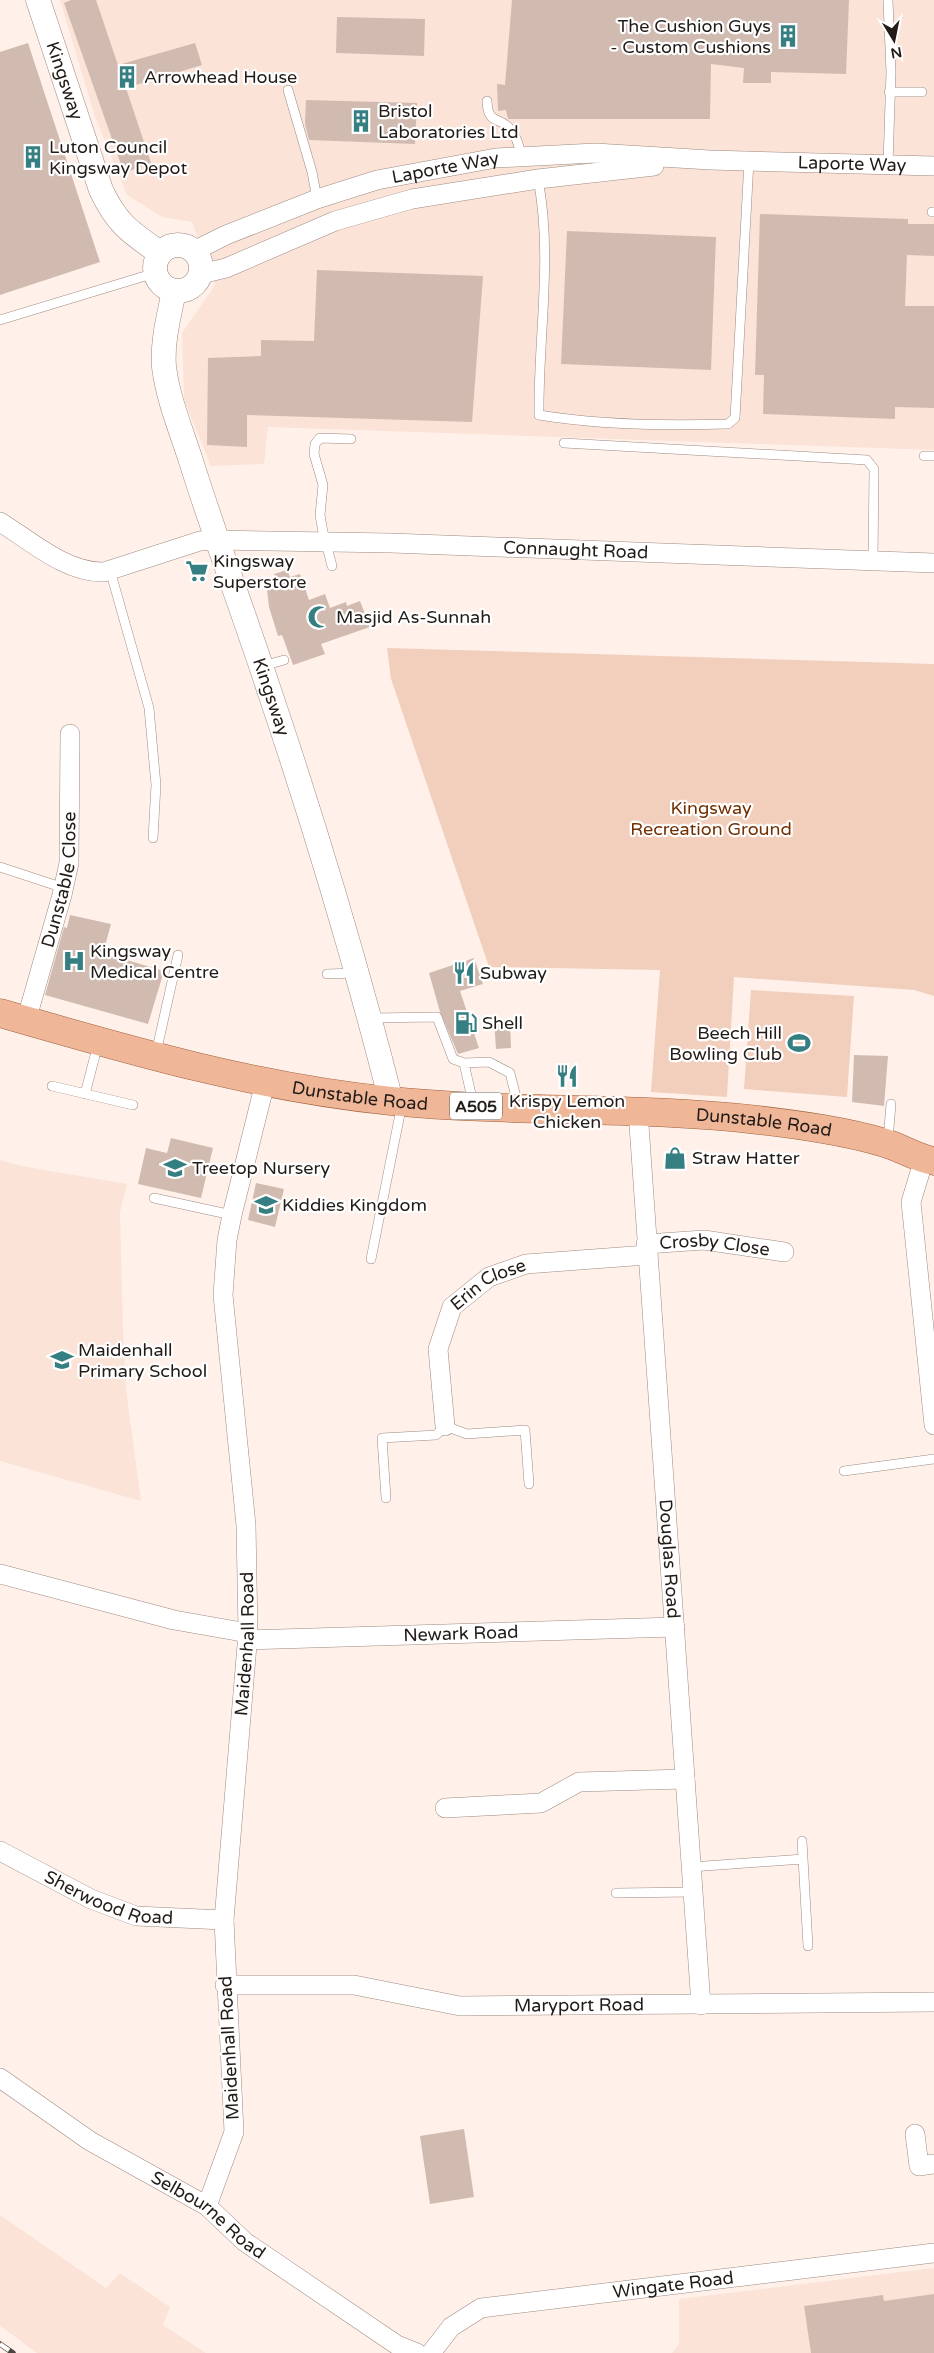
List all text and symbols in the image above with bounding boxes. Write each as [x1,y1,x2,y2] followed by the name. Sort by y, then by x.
[610,15,771,58] place label: The Cushion Guys - Custom Cushions
[869,15,919,65] north arrow
[775,23,801,49] building icon: The Cushion Guys - Custom Cushions
[42,39,88,123] street label: Kingsway
[889,43,903,62] text: N
[114,64,140,90] building icon: Arrowhead House
[144,66,297,88] place label: Arrowhead House
[378,100,519,143] place label: Bristol Laboratories Ltd
[348,108,374,134] building icon: Bristol Laboratories Ltd
[49,136,187,179] place label: Luton Council Kingsway Depot
[20,144,46,170] building icon: Luton Council Kingsway Depot
[390,147,501,188] street label: Laporte Way
[798,151,907,176] street label: Laporte Way
[503,536,649,563] street label: Connaught Road
[213,550,306,593] place label: Kingsway Superstore
[184,558,210,584] supermarket icon: Kingsway Superstore
[306,604,332,630] mosque icon: Masjid As-Sunnah
[336,606,491,628] place label: Masjid As-Sunnah
[248,655,295,739] street label: Kingsway
[630,797,792,840] park label: Kingsway Recreation Ground
[37,811,80,950] street label: Dunstable Close
[90,940,219,983] place label: Kingsway Medical Centre
[61,948,87,974] hospital icon: Kingsway Medical Centre
[451,960,477,986] restaurant icon: Subway
[480,962,547,984] place label: Subway
[453,1010,479,1036] fuel station icon: Shell
[482,1012,523,1034] place label: Shell
[669,1022,782,1065] place label: Beech Hill Bowling Club
[786,1030,812,1056] sports icon: Beech Hill Bowling Club
[554,1063,580,1089] restaurant icon: Krispy Lemon Chicken
[290,1076,429,1115] street label: Dunstable Road
[509,1090,625,1133] place label: Krispy Lemon Chicken
[450,1092,502,1120] road number: A505
[695,1104,834,1141] street label: Dunstable Road
[662,1145,688,1171] shop icon: Straw Hatter
[692,1147,800,1169] place label: Straw Hatter
[162,1155,188,1181] school or university icon: Treetop Nursery
[192,1157,330,1179] place label: Treetop Nursery
[253,1192,279,1218] school or university icon: Kiddies Kingdom
[282,1194,427,1216] place label: Kiddies Kingdom
[659,1229,771,1261] street label: Crosby Close
[446,1254,529,1315] street label: Erin Close
[78,1339,207,1382] place label: Maidenhall Primary School
[49,1347,75,1373] school or university icon: Maidenhall Primary School
[654,1498,685,1619] street label: Douglas Road
[230,1572,259,1717] street label: Maidenhall Road
[403,1621,519,1646] street label: Newark Road
[41,1865,174,1929] street label: Sherwood Road
[214,1975,244,2121] street label: Maidenhall Road
[514,1993,644,2017] street label: Maryport Road
[147,2166,270,2264] street label: Selbourne Road
[612,2266,735,2303] street label: Wingate Road

